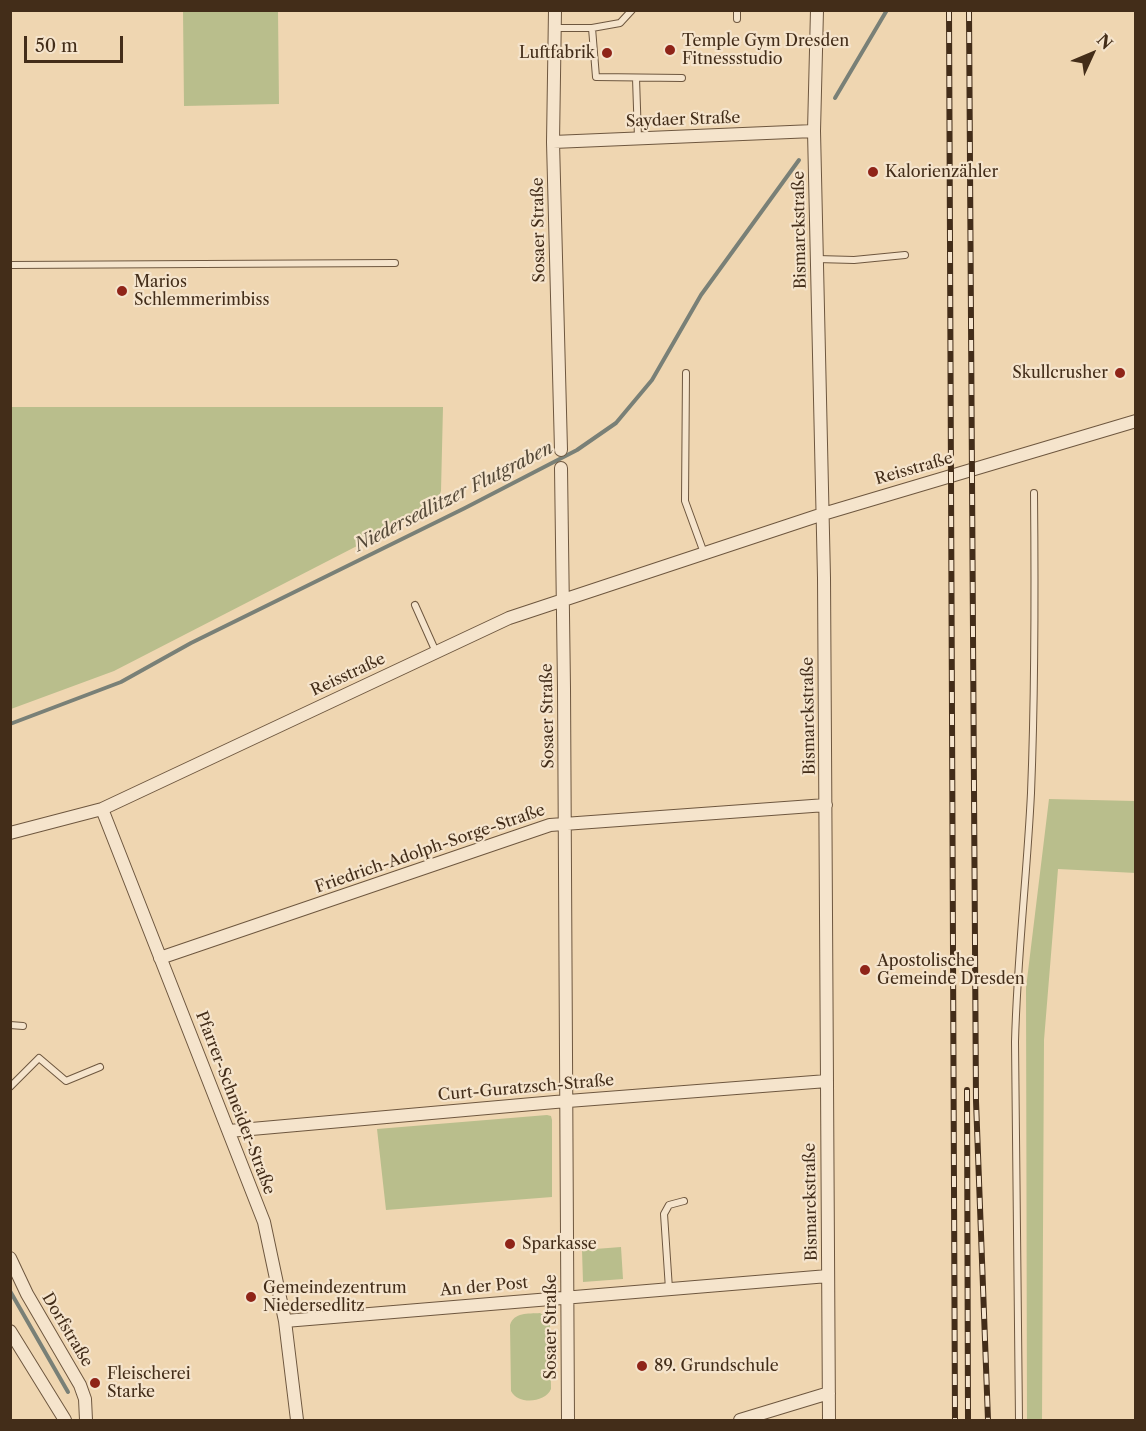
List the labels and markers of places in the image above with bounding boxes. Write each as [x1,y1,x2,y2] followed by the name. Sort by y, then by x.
[682,31,849,69] place label: Temple Gym Dresden Fitnessstudio
[519,43,595,63] place label: Luftfabrik
[663,43,677,57] marker: Temple Gym Dresden Fitnessstudio
[600,46,614,60] marker: Luftfabrik
[885,162,998,182] place label: Kalorienzähler
[866,165,880,179] marker: Kalorienzähler
[134,272,269,310] place label: Marios Schlemmerimbiss
[115,284,129,298] marker: Marios Schlemmerimbiss
[1012,363,1108,383] place label: Skullcrusher
[1113,366,1127,380] marker: Skullcrusher
[877,951,1025,989] place label: Apostolische Gemeinde Dresden
[858,963,872,977] marker: Apostolische Gemeinde Dresden
[522,1234,597,1254] place label: Sparkasse
[503,1237,517,1251] marker: Sparkasse
[263,1278,407,1316] place label: Gemeindezentrum Niedersedlitz
[244,1290,258,1304] marker: Gemeindezentrum Niedersedlitz
[654,1356,779,1376] place label: 89. Grundschule
[635,1359,649,1373] marker: 89. Grundschule
[107,1364,191,1402] place label: Fleischerei Starke
[88,1376,102,1390] marker: Fleischerei Starke

